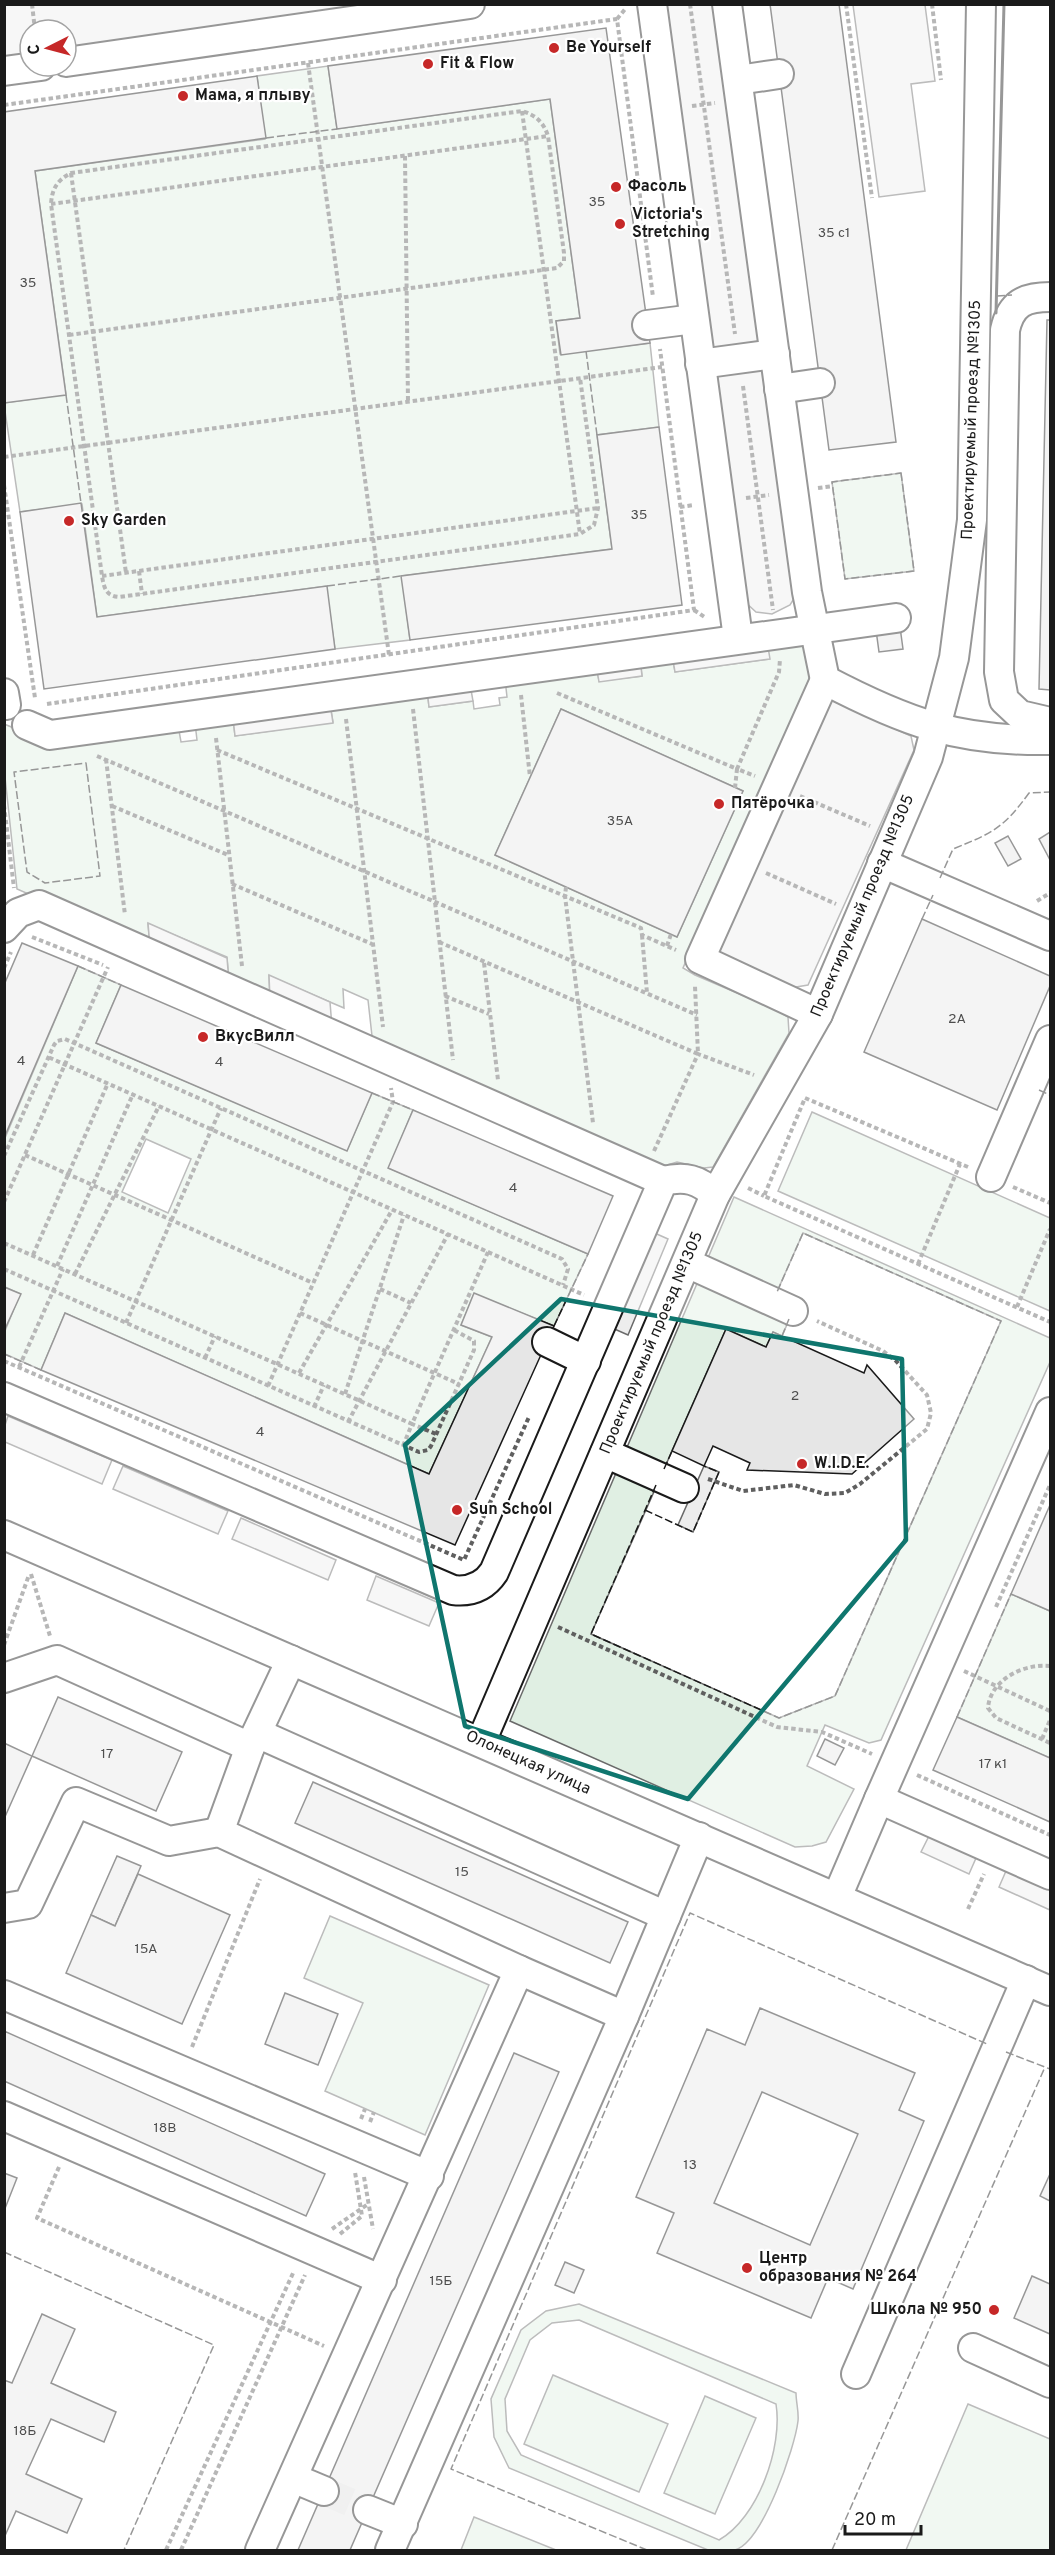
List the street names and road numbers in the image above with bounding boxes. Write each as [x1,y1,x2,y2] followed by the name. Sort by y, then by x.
[958,300,986,540] street label: Проектируемый проезд №1305
[807,792,919,1020] street label: Проектируемый проезд №1305
[596,1229,708,1457] street label: Проектируемый проезд №1305
[462,1726,594,1800] street label: Олонецкая улица

